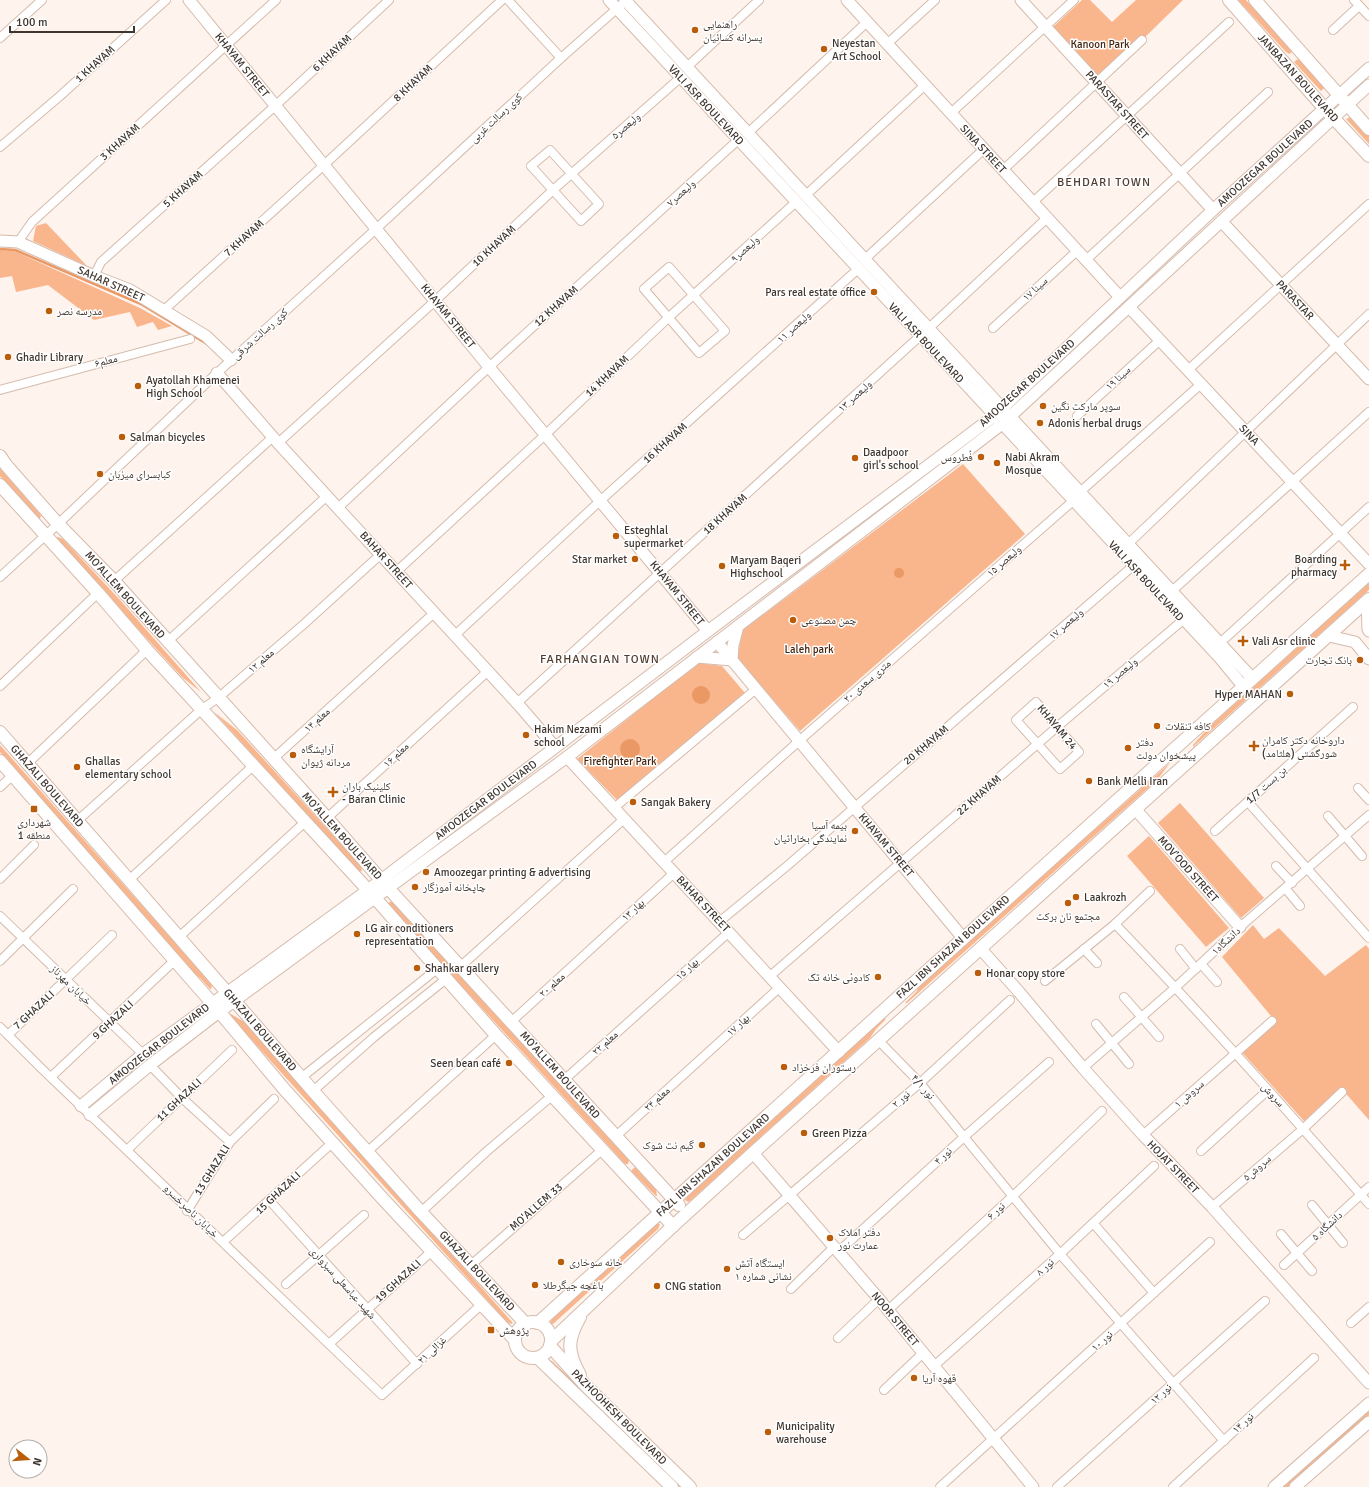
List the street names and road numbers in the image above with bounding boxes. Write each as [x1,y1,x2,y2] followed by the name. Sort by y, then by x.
[212,30,272,100] street label: KHAYAM STREET
[310,31,354,74] street label: 6 KHAYAM
[1255,31,1341,125] street label: JANBAZAN BOULEVARD
[72,43,118,85] street label: 1 KHAYAM
[391,61,435,104] street label: 8 KHAYAM
[665,62,747,148] street label: VALI ASR BOULEVARD
[1083,68,1152,142] street label: PARASTAR STREET
[467,90,525,146] street label: کوی رسالت غربی
[609,110,643,142] street label: ولیعصر۵
[1214,117,1316,209] street label: AMOOZEGAR BOULEVARD
[97,121,143,163] street label: 3 KHAYAM
[957,122,1009,176] street label: SINA STREET
[160,168,206,210] street label: 5 KHAYAM
[664,177,698,209] street label: ولیعصر۷
[221,217,267,259] street label: 7 KHAYAM
[469,222,519,270] street label: 10 KHAYAM
[728,233,762,265] street label: ولیعصر۹
[76,263,147,305] street label: SAHAR STREET
[1020,274,1050,304] street label: سینا ۱۷
[1273,277,1317,323] street label: PARASTAR
[418,281,478,351] street label: KHAYAM STREET
[531,283,581,329] street label: 12 KHAYAM
[885,300,967,386] street label: VALI ASR BOULEVARD
[229,305,291,363] street label: کوی رسالت شرقی
[774,308,814,346] street label: ولیعصر ۱۱
[976,337,1078,429] street label: AMOOZEGAR BOULEVARD
[93,352,119,371] street label: معلم۶
[582,352,632,400] street label: 14 KHAYAM
[1103,363,1133,393] street label: سینا ۱۹
[835,377,875,415] street label: ولیعصر ۱۳
[640,420,690,466] street label: 16 KHAYAM
[1236,422,1262,448] street label: SINA
[700,491,750,537] street label: 18 KHAYAM
[357,529,415,592] street label: BAHAR STREET
[1105,538,1187,624] street label: VALI ASR BOULEVARD
[984,543,1024,579] street label: ولیعصر ۱۵
[82,549,168,641] street label: MO'ALLEM BOULEVARD
[647,558,707,628] street label: KHAYAM STREET
[1046,606,1086,642] street label: ولیعصر ۱۷
[245,646,277,677] street label: معلم ۱۲
[1100,655,1140,691] street label: ولیعصر ۱۹
[841,657,893,705] street label: ۲۰ متری سعدی
[1034,702,1080,752] street label: KHAYAM 24
[301,705,333,736] street label: معلم ۱۴
[901,722,951,768] street label: 20 KHAYAM
[380,740,412,771] street label: معلم ۱۶
[8,742,86,830] street label: GHAZALI BOULEVARD
[432,757,540,843] street label: AMOOZEGAR BOULEVARD
[1243,763,1289,807] street label: بن بست 1/7
[954,772,1004,818] street label: 22 KHAYAM
[299,790,385,882] street label: MO'ALLEM BOULEVARD
[856,811,917,880] street label: KHAYAM STREET
[1155,833,1221,905] street label: MOV'OOD STREET
[674,873,733,935] street label: BAHAR STREET
[894,893,1012,1001] street label: FAZL IBN SHAZAN BOULEVARD
[619,896,647,924] street label: بهار ۱۳
[1209,924,1243,958] street label: دانشگاه۱
[673,955,701,983] street label: بهار ۱۵
[47,962,94,1008] street label: خیابان مهرناز
[536,970,568,1001] street label: معلم ۲۰
[221,986,299,1074] street label: GHAZALI BOULEVARD
[11,988,57,1032] street label: 7 GHAZALI
[90,998,136,1042] street label: 9 GHAZALI
[106,1001,212,1087] street label: AMOOZEGAR BOULEVARD
[724,1011,752,1039] street label: بهار ۱۷
[589,1028,621,1059] street label: معلم ۲۲
[517,1029,603,1121] street label: MO'ALLEM BOULEVARD
[908,1072,938,1102] street label: نور ۴/۱
[154,1076,204,1124] street label: 11 GHAZALI
[1171,1077,1207,1111] street label: سروش ۱
[1259,1080,1287,1110] street label: سروش
[641,1084,673,1115] street label: معلم ۲۴
[889,1088,913,1110] street label: نور ۲
[654,1111,772,1219] street label: FAZL IBN SHAZAN BOULEVARD
[1144,1138,1202,1197] street label: HOJAT STREET
[191,1142,233,1198] street label: 13 GHAZALI
[931,1144,955,1168] street label: نور ۴
[1240,1152,1274,1184] street label: سروش۵
[253,1169,303,1217] street label: 15 GHAZALI
[507,1180,565,1233] street label: MO'ALLEM 33
[161,1182,221,1240] street label: خیابان ناصرخسرو
[984,1200,1008,1222] street label: نور ۶
[1309,1208,1345,1243] street label: دانشگاه ۵
[437,1228,517,1314] street label: GHAZALI BOULEVARD
[307,1244,379,1322] street label: شهید عباسعلی سبزواری
[1033,1256,1057,1278] street label: نور ۸
[372,1257,424,1305] street label: 19 GHAZALI
[869,1289,922,1349] street label: NOOR STREET
[1088,1328,1116,1354] street label: نور ۱۰
[415,1333,449,1367] street label: غزالی ۲۱
[569,1367,669,1467] street label: PAZHOOHESH BOULEVARD
[1147,1381,1175,1407] street label: نور ۱۲
[1229,1410,1257,1436] street label: نور ۱۴

